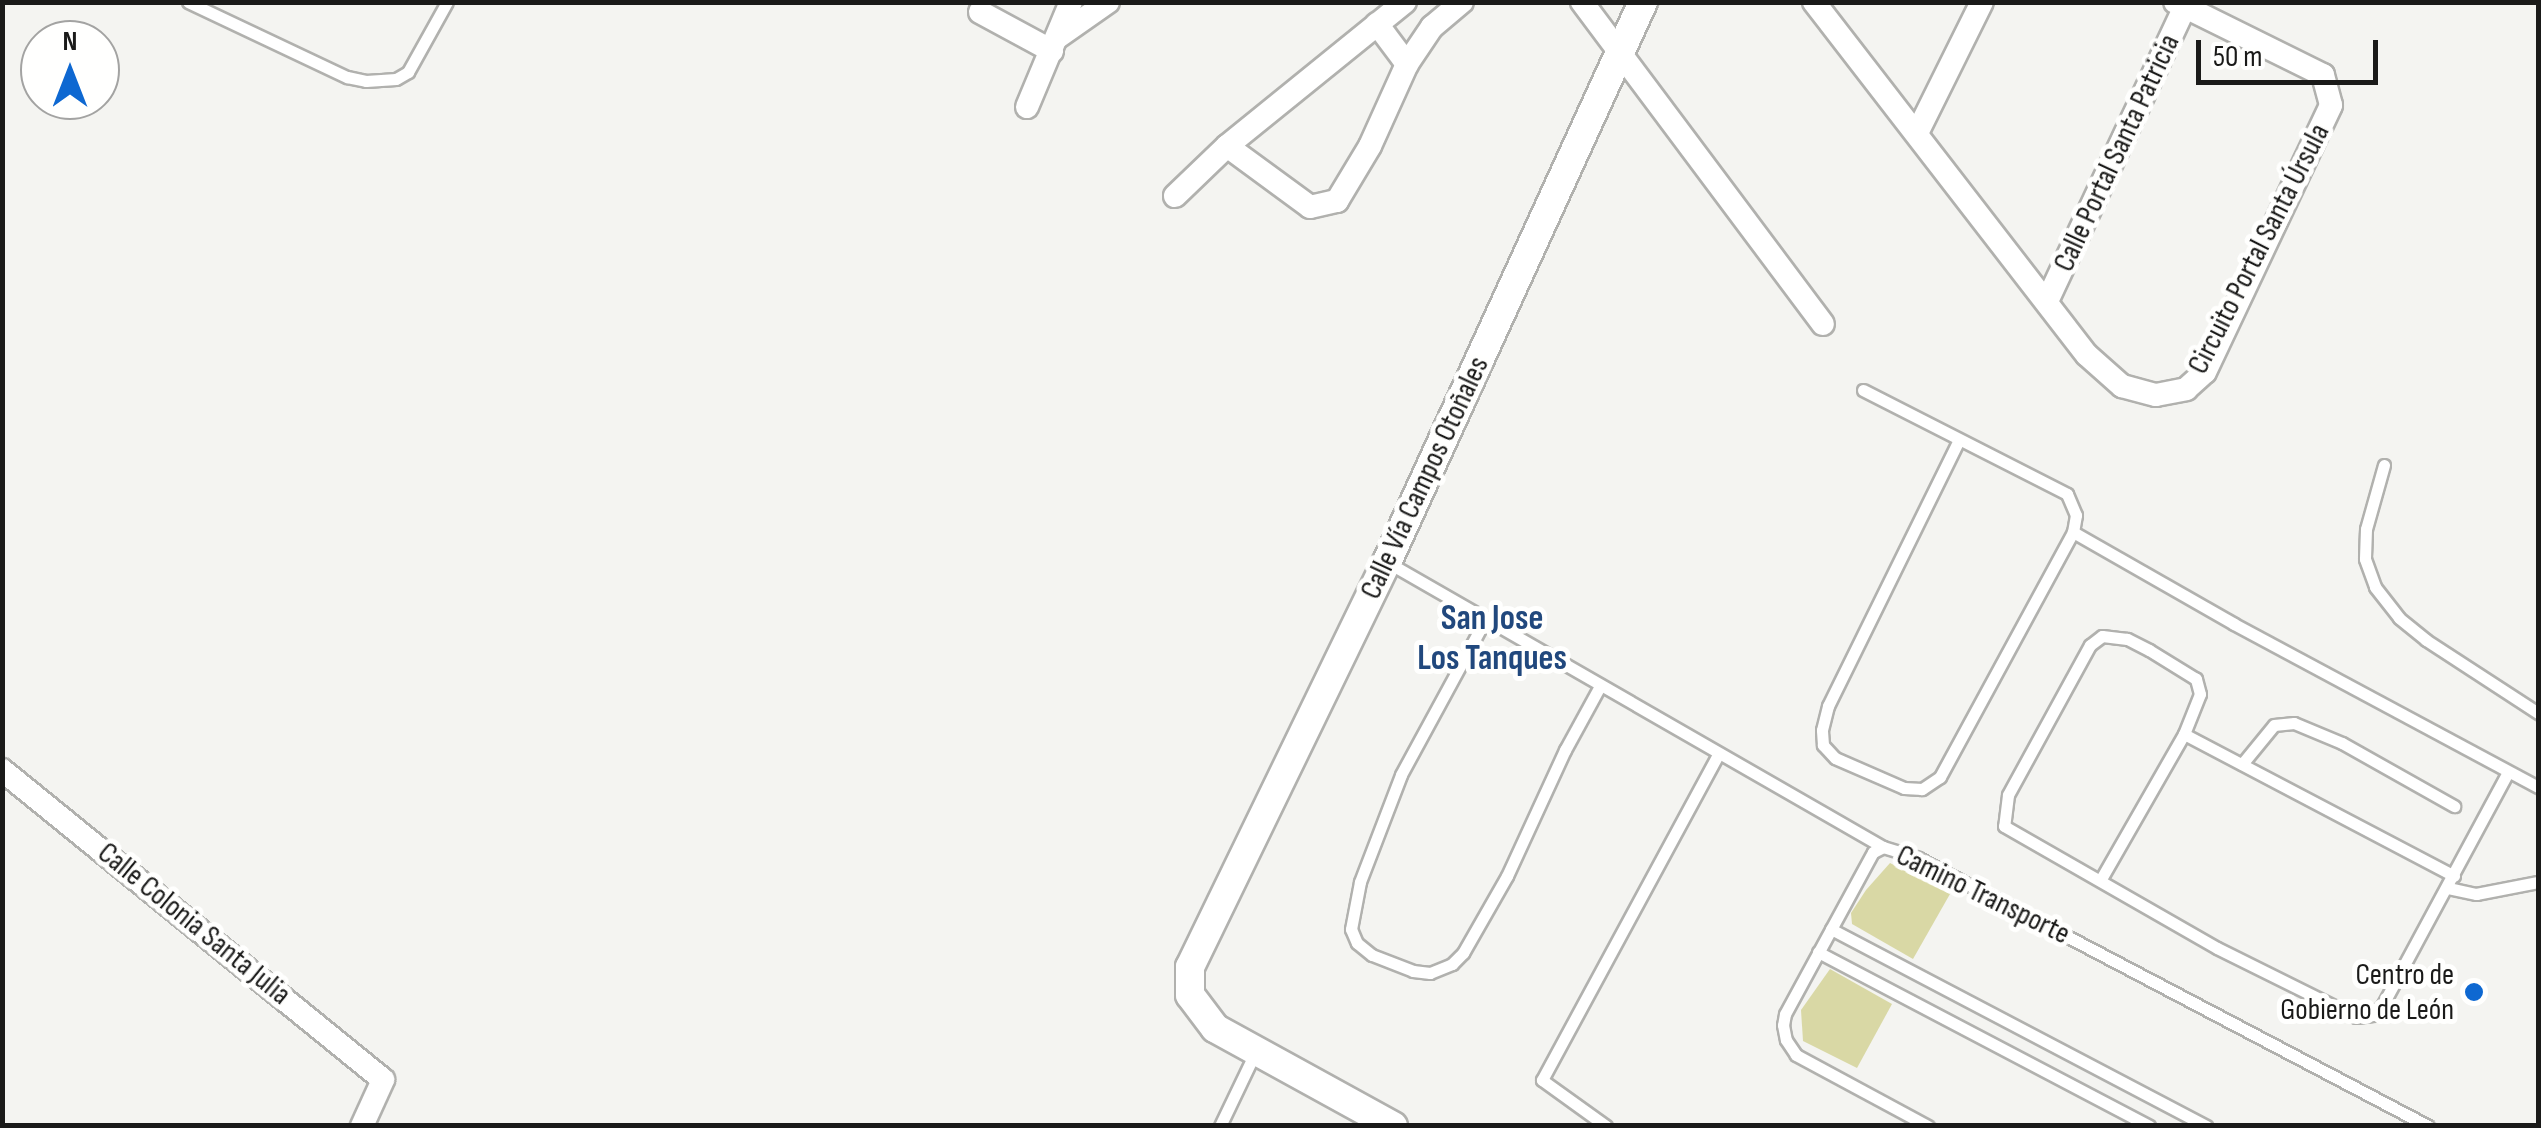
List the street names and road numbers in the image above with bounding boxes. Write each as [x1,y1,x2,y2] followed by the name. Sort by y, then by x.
[2046,29,2188,277] street label: Calle Portal Santa Patricia
[2180,118,2338,380] street label: Circuito Portal Santa Úrsula
[1353,351,1497,605] street label: Calle Vía Campos Otoñales
[90,835,298,1013] street label: Calle Colonia Santa Julia
[1890,837,2076,953] street label: Camino Transporte

